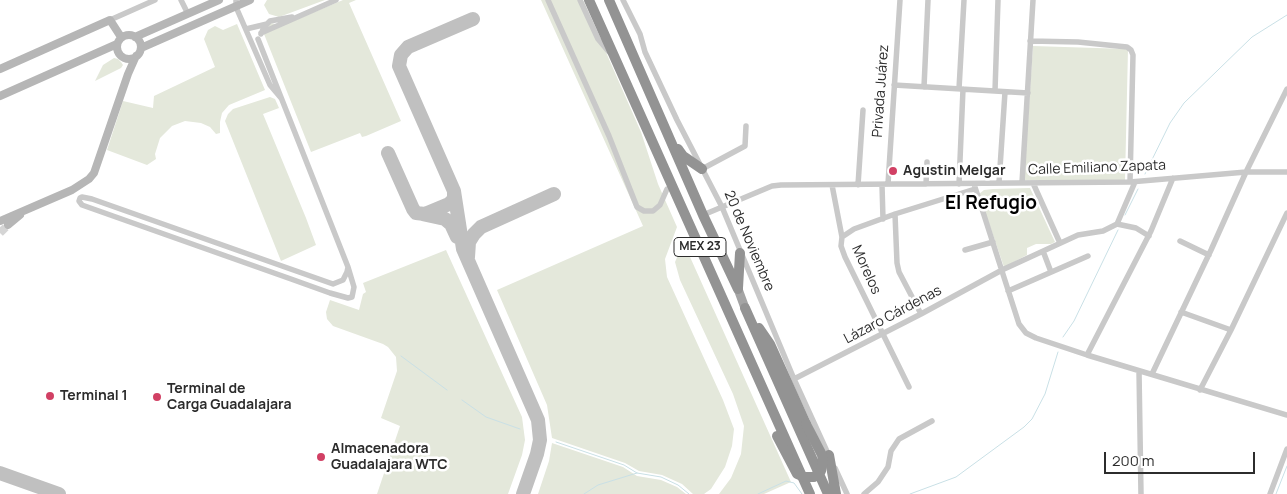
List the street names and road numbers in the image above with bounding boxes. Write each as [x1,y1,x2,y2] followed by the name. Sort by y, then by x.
[869,44,893,138] street label: Privada Juárez
[1028,157,1166,179] street label: Calle Emiliano Zapata
[720,188,778,294] street label: 20 de Noviembre
[674,238,726,256] road number: MEX 23
[848,243,884,297] street label: Morelos
[841,282,945,348] street label: Lázaro Cárdenas

